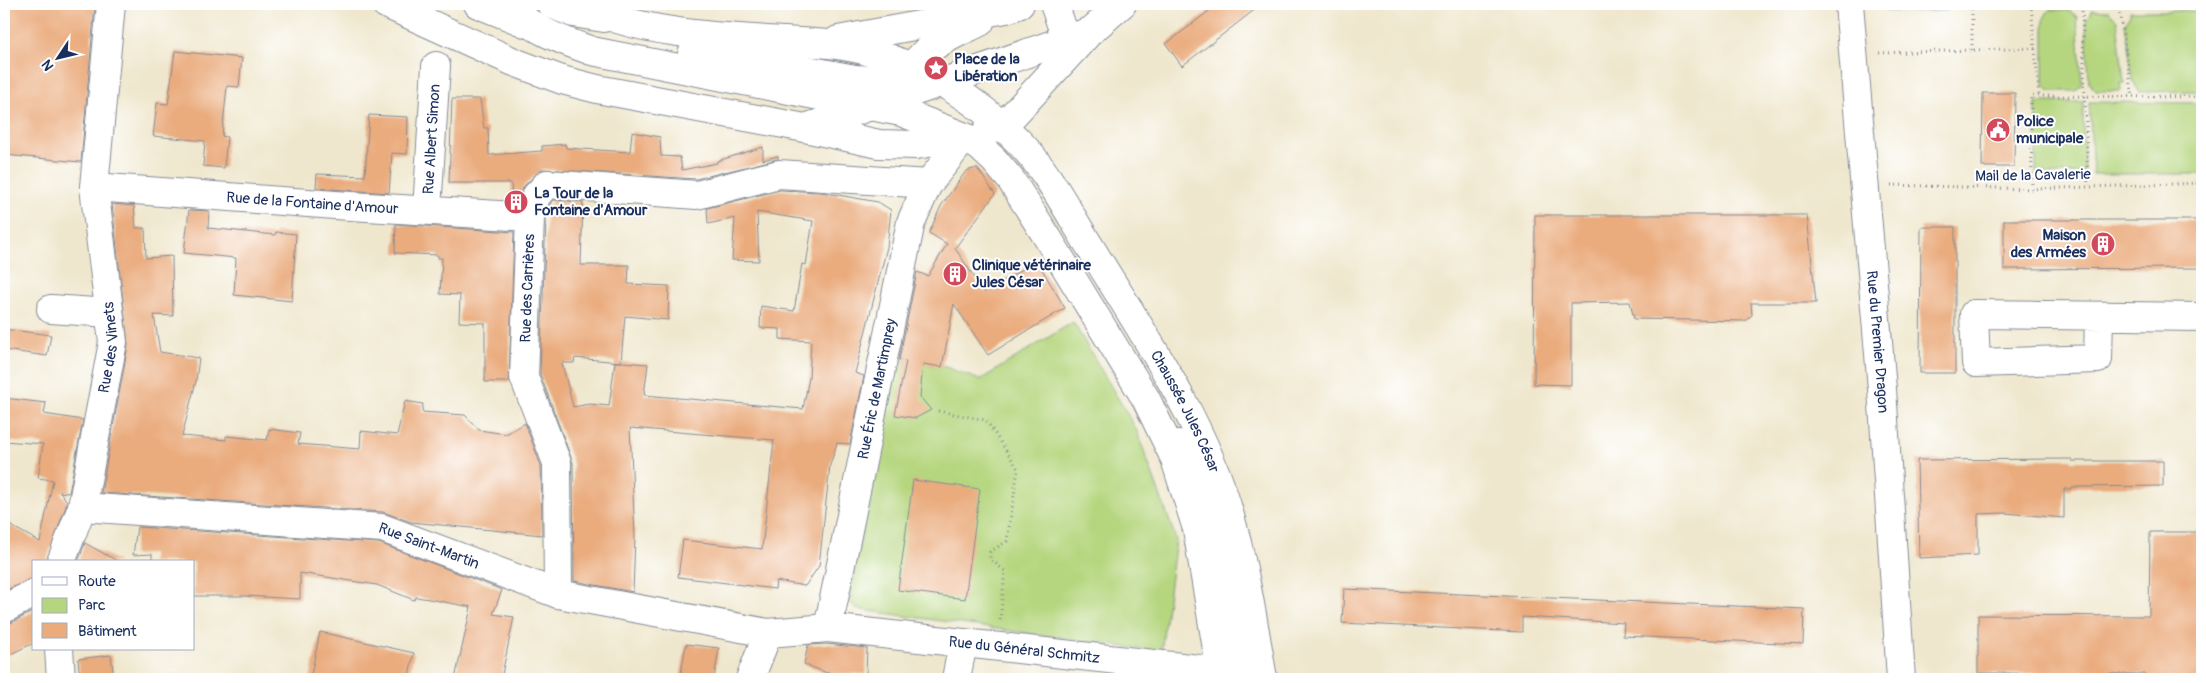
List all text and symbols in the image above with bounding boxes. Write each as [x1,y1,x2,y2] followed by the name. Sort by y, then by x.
[32,32,82,82] north arrow
[954,50,1020,86] place label: Place de la Libération
[923,55,949,81] place icon: Place de la Libération
[38,56,57,74] text: N
[419,83,445,195] street label: Rue Albert Simon
[2016,112,2084,148] place label: Police municipale
[1985,117,2011,143] public building icon: Police municipale
[1975,165,2092,186] street label: Mail de la Cavalerie
[534,184,648,220] place label: La Tour de la Fontaine d'Amour
[226,188,400,219] street label: Rue de la Fontaine d'Amour
[503,189,529,215] building icon: La Tour de la Fontaine d'Amour
[2011,226,2087,262] place label: Maison des Armées
[2090,231,2116,257] building icon: Maison des Armées
[516,233,539,343] street label: Rue des Carrières
[972,256,1092,292] place label: Clinique vétérinaire Jules César
[942,261,968,287] building icon: Clinique vétérinaire Jules César
[1862,270,1893,414] street label: Rue du Premier Dragon
[95,301,123,395] street label: Rue des Vinets
[854,316,901,461] street label: Rue Éric de Martimprey
[1146,347,1224,476] street label: Chaussée Jules César
[376,519,482,574] street label: Rue Saint-Martin
[32,560,195,650] legend
[78,572,116,591] text: Route
[78,596,106,615] text: Parc
[78,622,138,641] text: Bâtiment
[948,632,1101,668] street label: Rue du Général Schmitz

